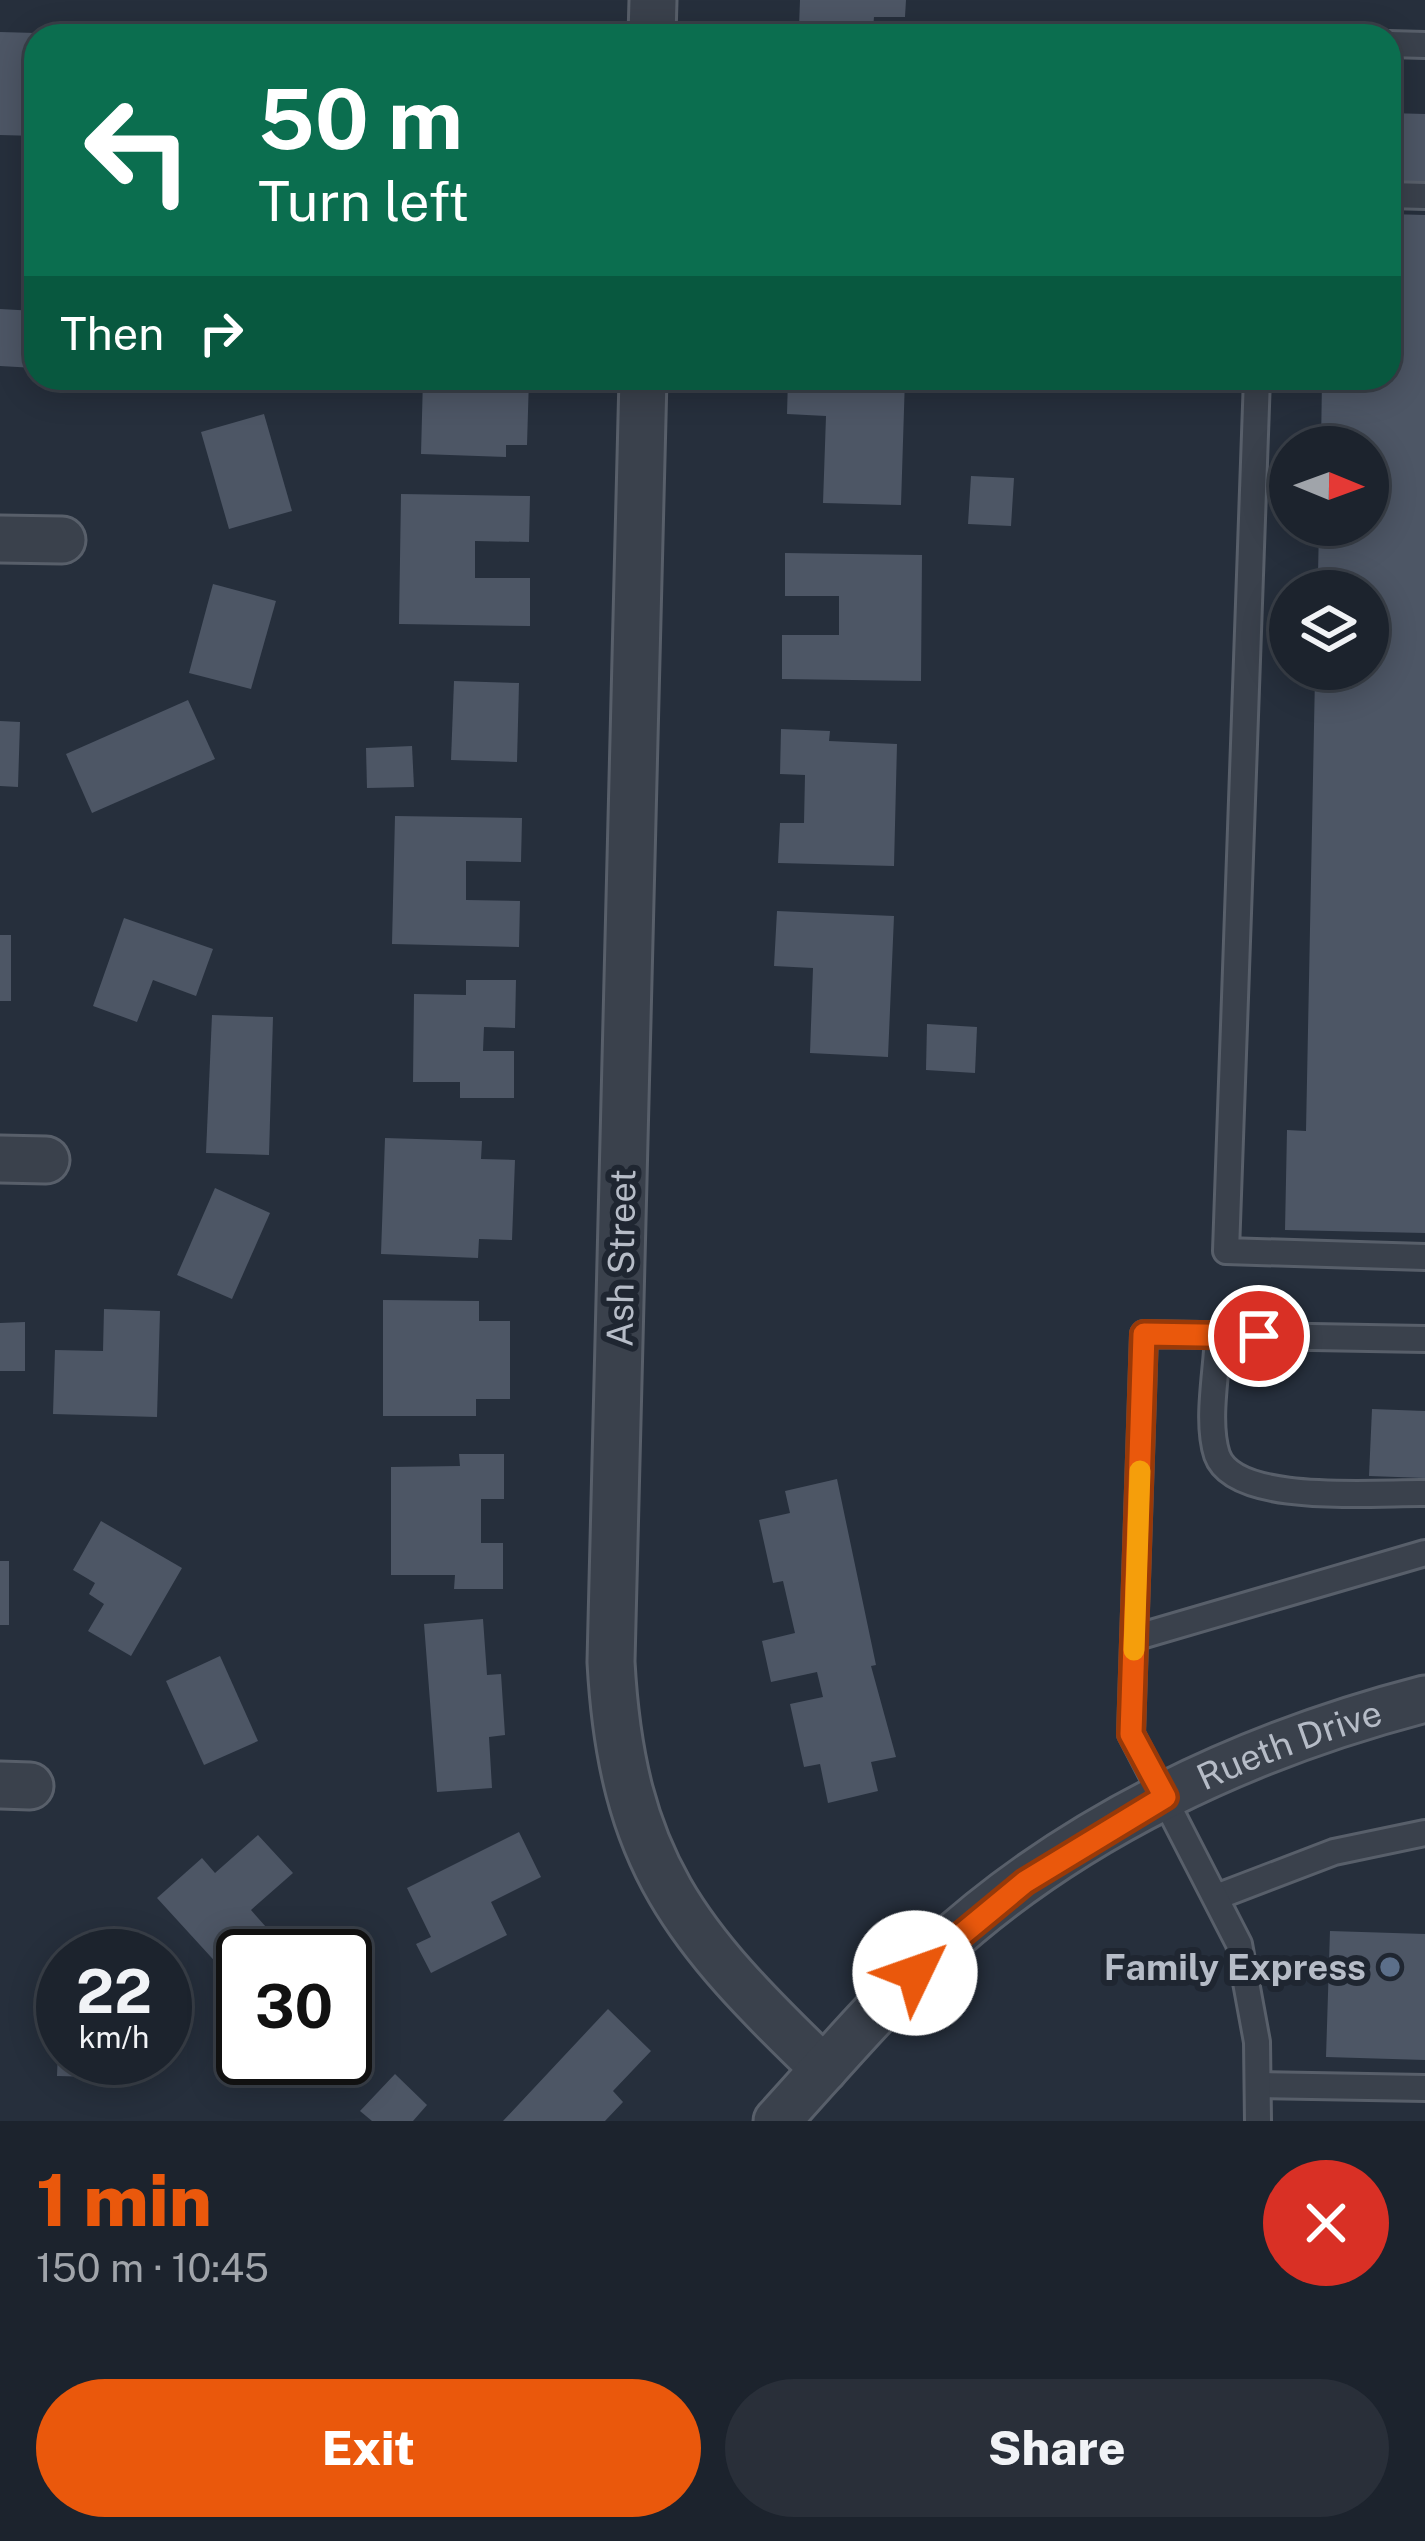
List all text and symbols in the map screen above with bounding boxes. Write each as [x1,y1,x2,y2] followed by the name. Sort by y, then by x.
[258,69,463,168] text: 50 m
[60,72,216,228] icon: left
[258,170,469,233] text: Turn left
[188,300,254,366] icon: right
[60,307,164,360] text: Then
[1269,426,1389,546] north arrow
[1269,426,1389,690] map controls
[1269,570,1389,690] button: layers
[598,1169,644,1347] street label: Ash Street
[1208,1285,1310,1387] pin
[1226,1303,1292,1369] icon: arrive
[1190,1691,1387,1798] street label: Rueth Drive
[852,1910,978,2036] position arrow
[216,1929,372,2085] speed limit sign: 30
[1104,1946,1366,1988] place label: Family Express
[1377,1954,1403,1980] marker: Family Express
[76,1956,152,2027] text: 22
[79,2019,149,2055] text: km/h
[36,2158,212,2242] text: 1 min
[1263,2160,1389,2286] button: close
[36,2245,269,2291] text: 150 m · 10:45
[36,2379,701,2517] button: Exit
[725,2379,1389,2517] button: Share

